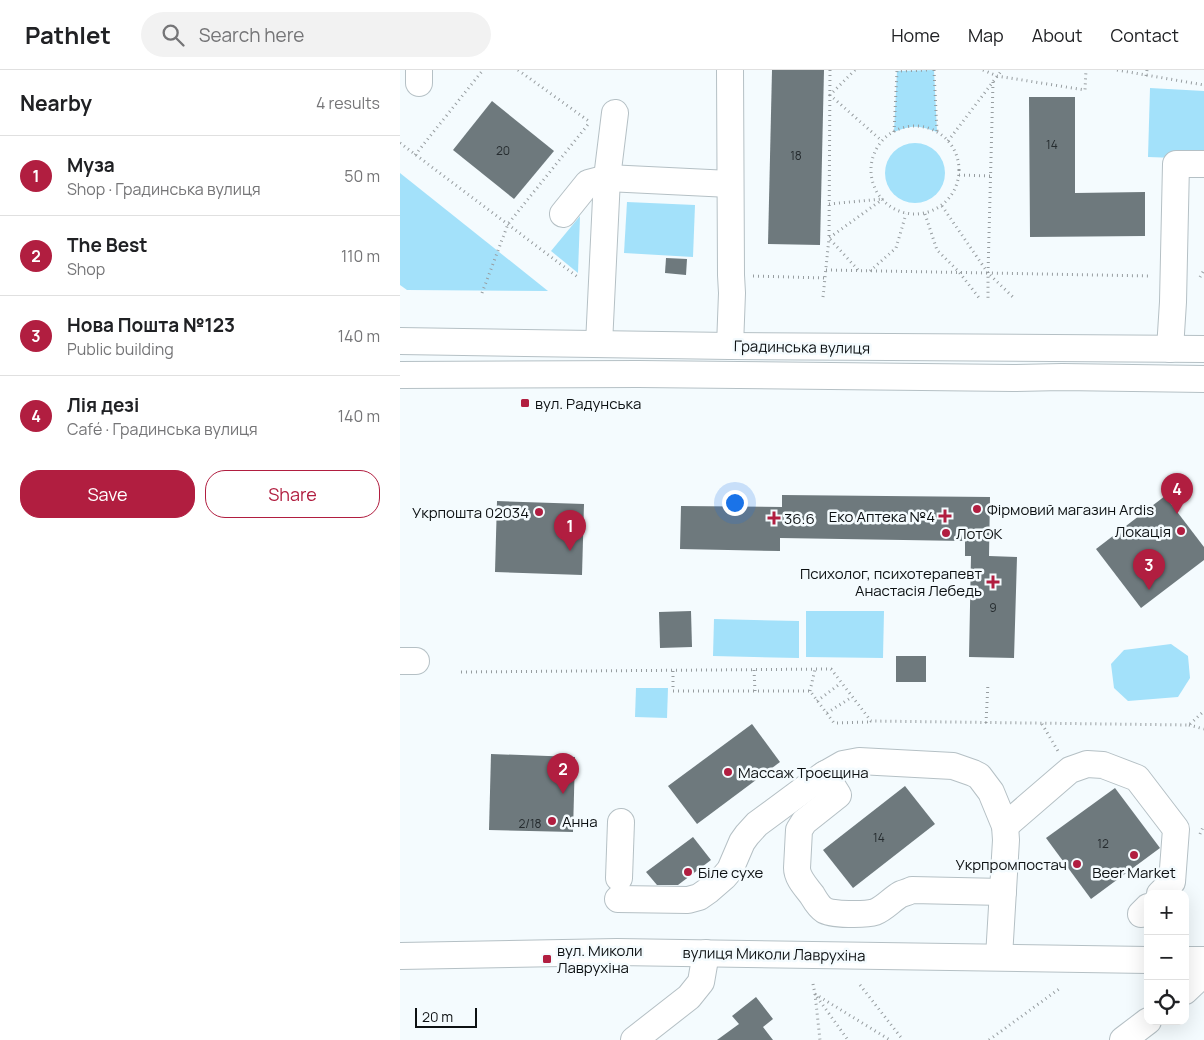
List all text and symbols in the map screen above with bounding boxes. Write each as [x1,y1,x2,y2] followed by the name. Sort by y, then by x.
[141,12,491,57] search box
[25,18,111,51] text: Pathlet
[159,21,187,49] icon: search
[199,22,304,48] text: Search here
[891,23,940,47] text: Home
[968,23,1004,47] text: Map
[1032,23,1082,47] text: About
[1110,23,1179,47] text: Contact
[20,89,92,117] text: Nearby
[316,92,380,114] text: 4 results
[1046,136,1058,153] house number: 14
[496,142,510,159] house number: 20
[790,147,802,164] house number: 18
[67,152,115,178] text: Муза
[32,165,40,187] text: 1
[344,165,380,187] text: 50 m
[67,178,261,200] text: Shop · Градинська вулиця
[67,232,148,258] text: The Best
[31,245,41,267] text: 2
[341,245,380,267] text: 110 m
[67,258,105,280] text: Shop
[67,312,235,338] text: Нова Пошта №123
[31,325,41,347] text: 3
[338,325,380,347] text: 140 m
[734,335,870,359] street label: Градинська вулиця
[67,338,174,360] text: Public building
[67,392,139,418] text: Лія дезі
[535,393,641,414] place label: вул. Радунська
[519,397,531,409] marker: вул. Радунська
[31,405,41,427] text: 4
[338,405,380,427] text: 140 m
[67,418,258,440] text: Café · Градинська вулиця
[20,470,195,518] button: Save
[205,470,380,518] button: Share
[1161,473,1193,514] pin: 4
[722,490,748,516] your location
[987,499,1154,520] place label: Фірмовий магазин Ardis
[412,502,529,523] place label: Укрпошта 02034
[971,503,983,515] marker: Фірмовий магазин Ardis
[533,506,545,518] marker: Укрпошта 02034
[829,506,935,527] place label: Еко Аптека №4
[784,508,815,529] place label: 36.6
[554,510,586,551] pin: 1
[939,510,951,522] marker: Еко Аптека №4
[768,512,780,524] marker: 36.6
[1115,521,1171,542] place label: Локація
[956,523,1003,544] place label: ЛотОК
[1175,525,1187,537] marker: Локація
[940,527,952,539] marker: ЛотОК
[1133,549,1165,590] pin: 3
[800,563,982,601] place label: Психолог, психотерапевт Анастасія Лебедь
[986,575,1000,589] marker: Психолог, психотерапевт Анастасія Лебедь
[989,599,997,616] house number: 9
[547,753,579,794] pin: 2
[738,762,869,783] place label: Массаж Троєщина
[722,766,734,778] marker: Массаж Троєщина
[562,811,598,832] place label: Анна
[518,815,542,832] house number: 2/18
[546,815,558,827] marker: Анна
[873,829,885,846] house number: 14
[1097,835,1109,852] house number: 12
[1128,849,1140,861] marker: Beer Market
[955,854,1067,875] place label: Укрпромпостач
[1071,858,1083,870] marker: Укрпромпостач
[698,862,763,883] place label: Біле сухе
[1092,862,1176,883] place label: Beer Market
[682,866,694,878] marker: Біле сухе
[1144,890,1189,1025] map controls
[1144,890,1189,935] button: +
[1144,935,1189,980] button: −
[557,940,643,978] place label: вул. Миколи Лаврухіна
[682,942,866,966] street label: вулиця Миколи Лаврухіна
[541,953,553,965] marker: вул. Миколи Лаврухіна
[1144,980,1189,1025] button: locate
[415,1005,478,1028] scale bar
[422,1007,453,1026] text: 20 m

